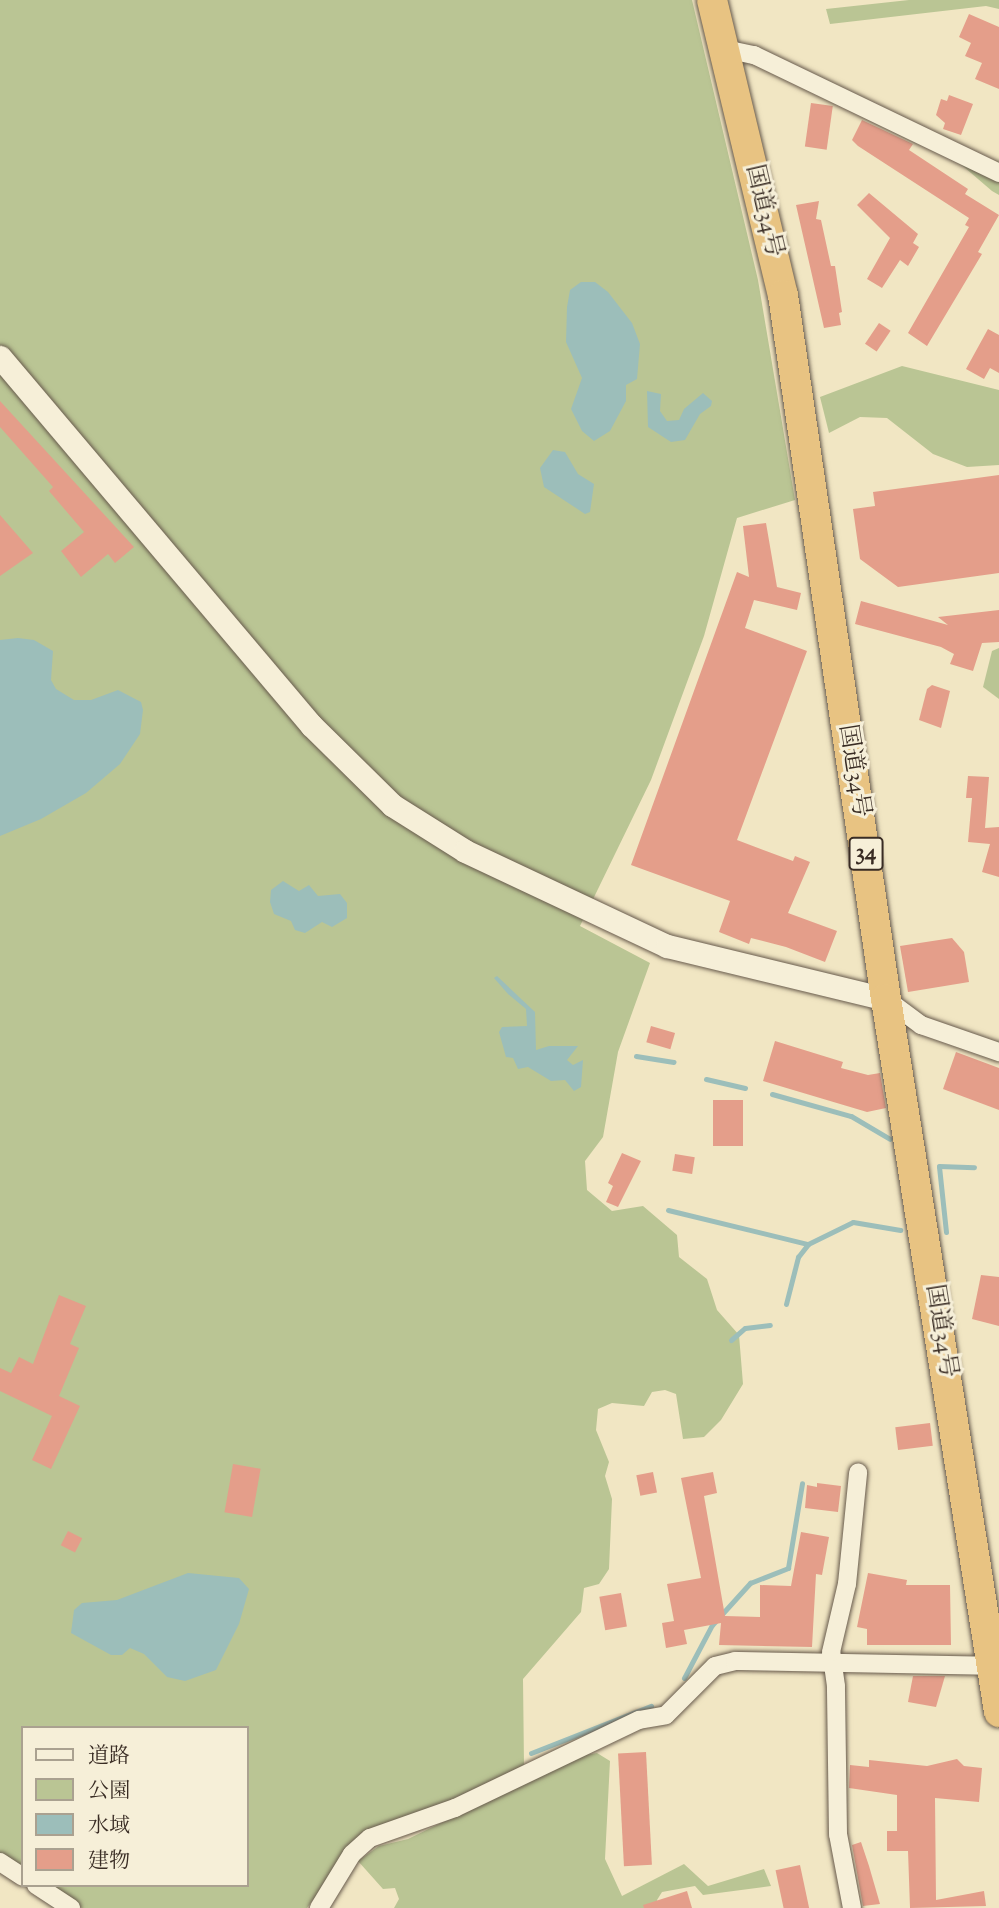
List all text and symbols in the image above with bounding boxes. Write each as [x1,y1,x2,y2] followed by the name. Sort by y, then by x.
[738,162,788,260] street label: 国道34号
[831,722,875,820] street label: 国道34号
[848,834,884,874] road number: 34
[918,1282,962,1380] street label: 国道34号
[21,1726,248,1887] legend
[88,1742,130,1772] text: 道路
[88,1777,130,1807] text: 公園
[88,1812,130,1842] text: 水域
[88,1847,130,1877] text: 建物

